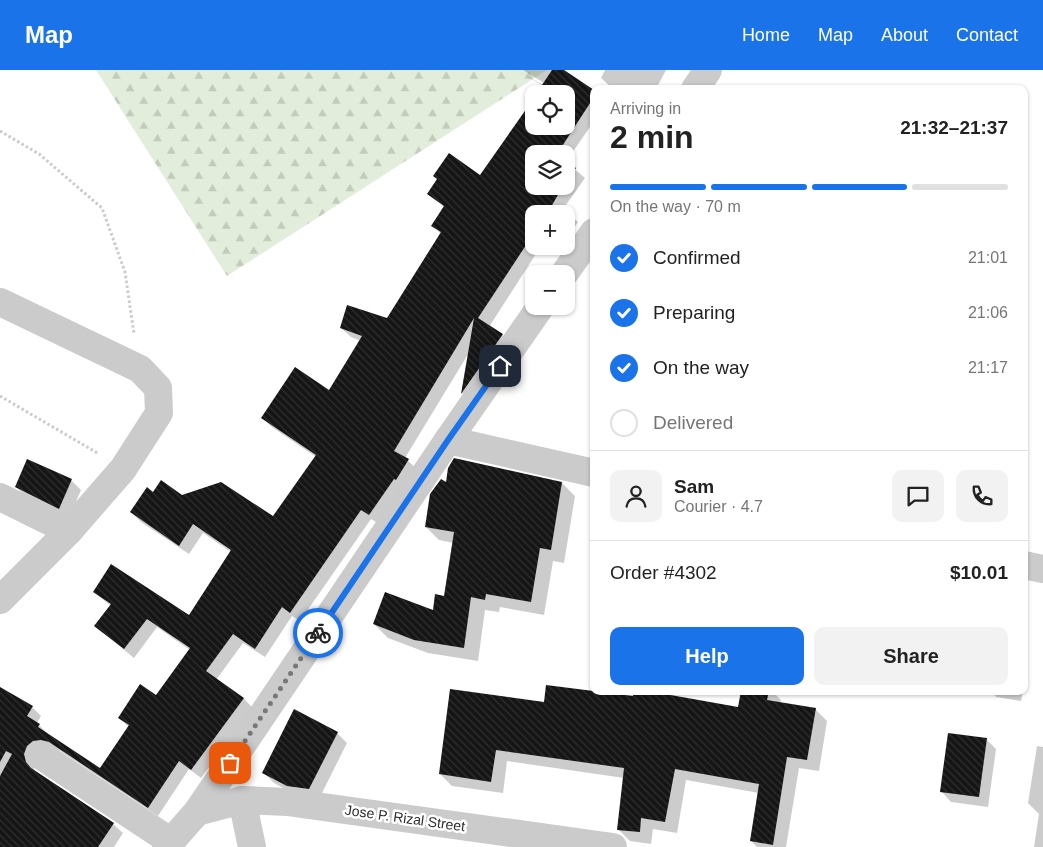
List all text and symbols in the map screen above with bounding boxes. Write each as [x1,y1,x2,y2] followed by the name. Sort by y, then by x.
[25,21,73,48] text: Map
[742,25,790,45] text: Home
[818,25,853,45] text: Map
[881,25,928,45] text: About
[956,25,1018,45] text: Contact
[525,85,575,315] map controls
[525,85,575,135] button: locate
[610,100,681,117] text: Arriving in
[900,117,1008,138] text: 21:32–21:37
[610,119,694,155] text: 2 min
[525,145,575,195] button: layers
[610,198,741,215] text: On the way · 70 m
[525,205,575,255] button: +
[610,244,638,272] icon: check
[653,247,741,268] text: Confirmed
[968,249,1008,266] text: 21:01
[525,265,575,315] button: −
[610,299,638,327] icon: check
[653,302,735,323] text: Preparing
[968,304,1008,321] text: 21:06
[479,345,521,387] pin
[486,352,514,380] icon: home
[610,354,638,382] icon: check
[653,357,749,378] text: On the way
[968,359,1008,376] text: 21:17
[653,412,733,433] text: Delivered
[610,470,662,522] button: person
[892,470,944,522] button: chat
[956,470,1008,522] button: phone
[674,476,714,497] text: Sam
[674,498,763,515] text: Courier · 4.7
[610,562,717,583] text: Order #4302
[950,562,1008,583] text: $10.01
[293,608,343,658] courier
[304,619,332,647] icon: bike
[610,627,804,685] button: Help
[814,627,1008,685] button: Share
[209,742,251,784] pin
[216,749,244,777] icon: bag
[344,802,466,834] street label: Jose P. Rizal Street

